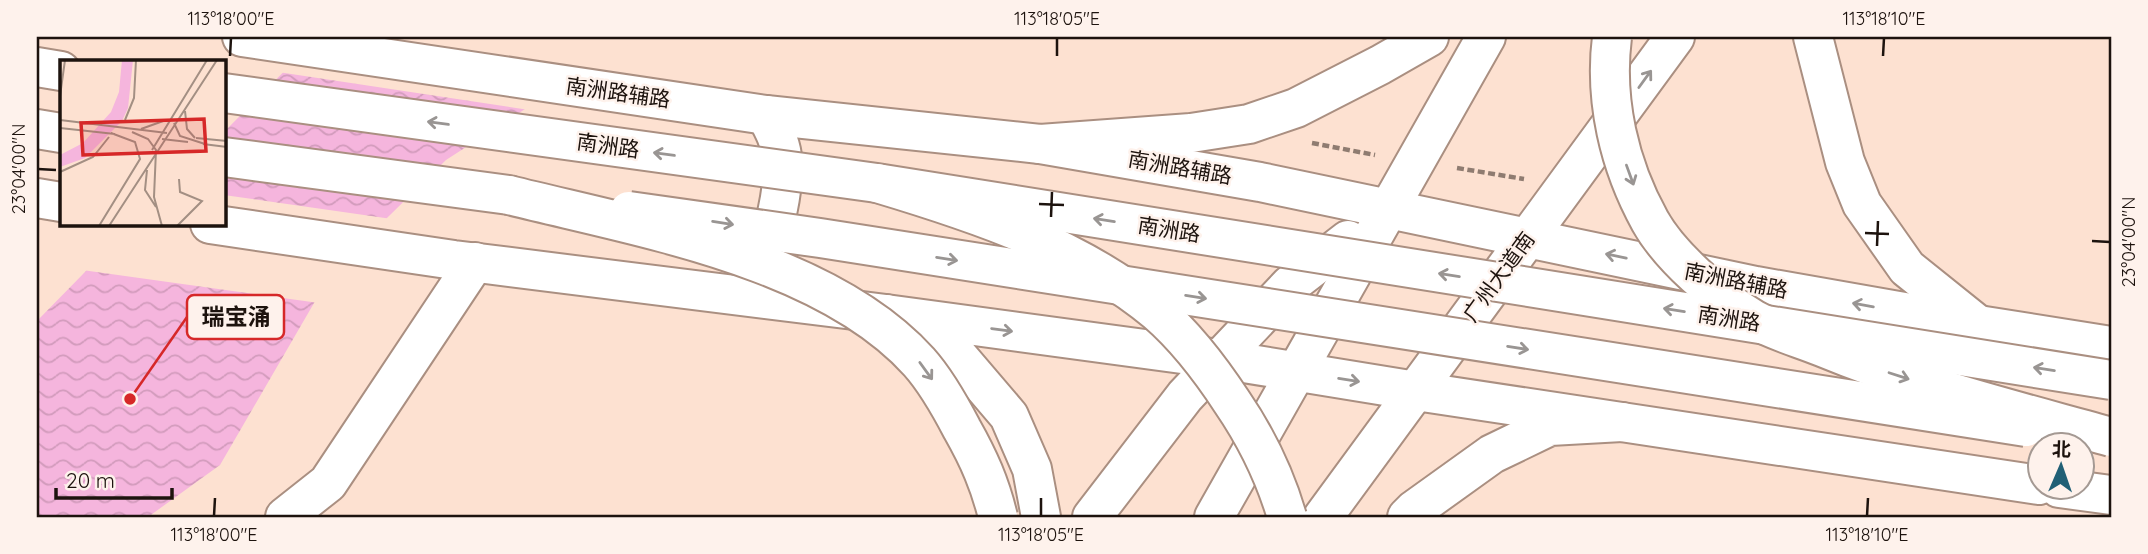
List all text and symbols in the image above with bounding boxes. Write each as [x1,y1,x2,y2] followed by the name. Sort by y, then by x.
[187,7,275,30] text: 113°18'00"E
[1014,7,1100,30] text: 113°18'05"E
[1842,7,1926,30] text: 113°18'10"E
[60,60,226,226] inset map
[1637,70,1652,89] one-way arrow
[564,72,672,112] street label: 南洲路辅路
[427,116,450,129] one-way arrow
[7,124,30,214] text: 23°04'00"N
[575,128,641,162] street label: 南洲路
[1126,145,1234,189] street label: 南洲路辅路
[653,147,676,160] one-way arrow
[1625,164,1637,186] one-way arrow
[2117,197,2140,287] text: 23°04'00"N
[1136,211,1202,247] street label: 南洲路
[1093,213,1116,226] one-way arrow
[711,217,734,230] one-way arrow
[1457,226,1540,327] street label: 广州大道南
[1605,249,1628,263] one-way arrow
[936,253,958,266] one-way arrow
[1682,257,1790,303] street label: 南洲路辅路
[1438,268,1461,281] one-way arrow
[1185,291,1207,304] one-way arrow
[187,295,284,339] callout: 瑞宝涌
[1852,298,1875,311] one-way arrow
[1696,300,1762,336] street label: 南洲路
[202,302,271,331] text: 瑞宝涌
[1663,304,1686,317] one-way arrow
[990,323,1013,336] one-way arrow
[1506,342,1529,355] one-way arrow
[918,361,933,380] one-way arrow
[2033,362,2056,375] one-way arrow
[1888,370,1910,383] one-way arrow
[1337,374,1359,387] one-way arrow
[2025,432,2096,502] north arrow
[2052,437,2072,461] text: 北
[56,456,172,500] scale bar
[66,467,115,493] text: 20 m
[170,523,258,546] text: 113°18'00"E
[998,523,1084,546] text: 113°18'05"E
[1825,523,1909,546] text: 113°18'10"E

